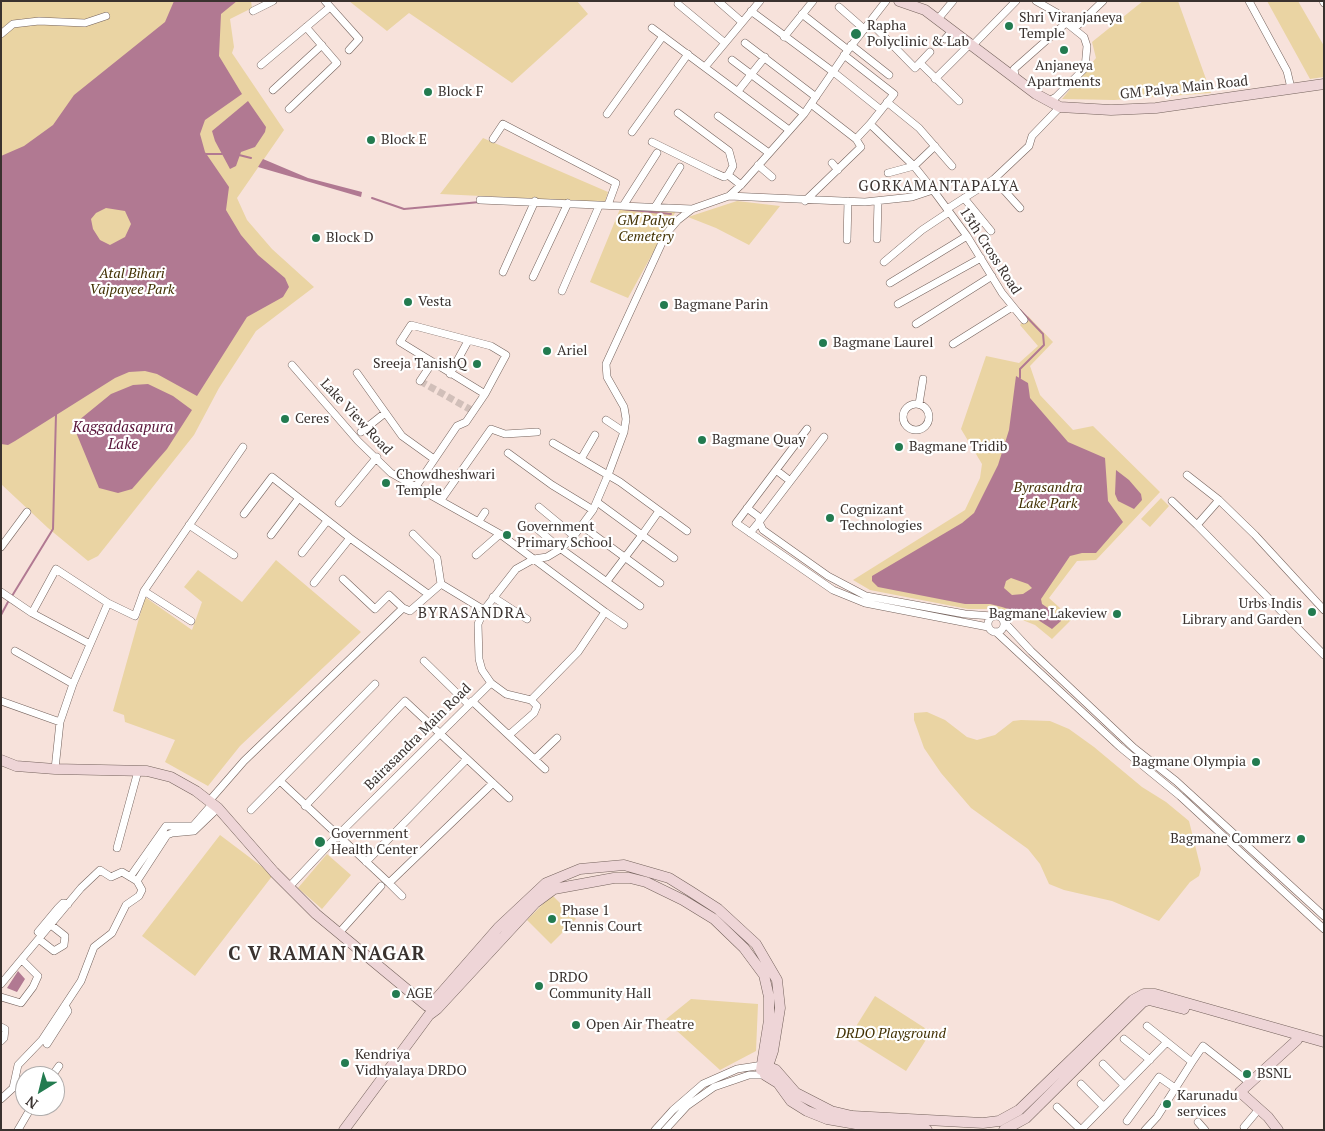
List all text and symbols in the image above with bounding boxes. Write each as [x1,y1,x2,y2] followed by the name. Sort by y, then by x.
[1019,10,1123,42] place label: Shri Viranjaneya Temple
[867,18,969,50] place label: Rapha Polyclinic & Lab
[1003,20,1015,32] marker: Shri Viranjaneya Temple
[849,27,863,41] marker: Rapha Polyclinic & Lab
[1058,44,1070,56] marker: Anjaneya Apartments
[1027,58,1101,90] place label: Anjaneya Apartments
[1119,73,1249,103] street label: GM Palya Main Road
[438,84,483,100] place label: Block F
[422,86,434,98] marker: Block F
[381,132,427,148] place label: Block E
[365,134,377,146] marker: Block E
[856,178,1022,196] district label: GORKAMANTAPALYA
[956,204,1024,298] street label: 13th Cross Road
[617,213,675,246] park label: GM Palya Cemetery
[326,230,374,246] place label: Block D
[310,232,322,244] marker: Block D
[89,266,175,298] park label: Atal Bihari Vajpayee Park
[418,294,452,310] place label: Vesta
[402,296,414,308] marker: Vesta
[674,297,768,313] place label: Bagmane Parin
[658,299,670,311] marker: Bagmane Parin
[833,335,933,351] place label: Bagmane Laurel
[817,337,829,349] marker: Bagmane Laurel
[557,343,587,359] place label: Ariel
[541,345,553,357] marker: Ariel
[373,356,467,372] place label: Sreeja TanishQ
[471,358,483,370] marker: Sreeja TanishQ
[316,375,396,459] street label: Lake View Road
[295,411,329,427] place label: Ceres
[279,413,291,425] marker: Ceres
[73,419,173,454] water label: Kaggadasapura Lake
[712,432,805,448] place label: Bagmane Quay
[696,434,708,446] marker: Bagmane Quay
[909,439,1007,455] place label: Bagmane Tridib
[893,441,905,453] marker: Bagmane Tridib
[396,467,495,500] place label: Chowdheshwari Temple
[380,477,392,489] marker: Chowdheshwari Temple
[1013,480,1083,512] park label: Byrasandra Lake Park
[840,502,922,534] place label: Cognizant Technologies
[824,512,836,524] marker: Cognizant Technologies
[517,519,612,552] place label: Government Primary School
[501,529,513,541] marker: Government Primary School
[1182,596,1302,628] place label: Urbs Indis Library and Garden
[417,605,527,623] district label: BYRASANDRA
[989,606,1107,622] place label: Bagmane Lakeview
[1306,606,1318,618] marker: Urbs Indis Library and Garden
[1111,608,1123,620] marker: Bagmane Lakeview
[361,680,475,794] street label: Bairasandra Main Road
[1132,754,1246,770] place label: Bagmane Olympia
[1250,756,1262,768] marker: Bagmane Olympia
[331,826,418,859] place label: Government Health Center
[1170,831,1291,847] place label: Bagmane Commerz
[1295,833,1307,845] marker: Bagmane Commerz
[313,835,327,849] marker: Government Health Center
[562,903,642,936] place label: Phase 1 Tennis Court
[546,913,558,925] marker: Phase 1 Tennis Court
[226,944,428,966] district label: C V RAMAN NAGAR
[549,970,651,1002] place label: DRDO Community Hall
[533,980,545,992] marker: DRDO Community Hall
[406,986,433,1002] place label: AGE
[390,988,402,1000] marker: AGE
[586,1017,694,1033] place label: Open Air Theatre
[570,1019,582,1031] marker: Open Air Theatre
[836,1026,946,1042] park label: DRDO Playground
[355,1047,467,1080] place label: Kendriya Vidhyalaya DRDO
[339,1057,351,1069] marker: Kendriya Vidhyalaya DRDO
[15,1066,65,1116] north arrow
[1257,1066,1291,1082] place label: BSNL
[1241,1068,1253,1080] marker: BSNL
[1177,1088,1238,1120] place label: Karunadu services
[22,1092,41,1114] text: N
[1161,1098,1173,1110] marker: Karunadu services

